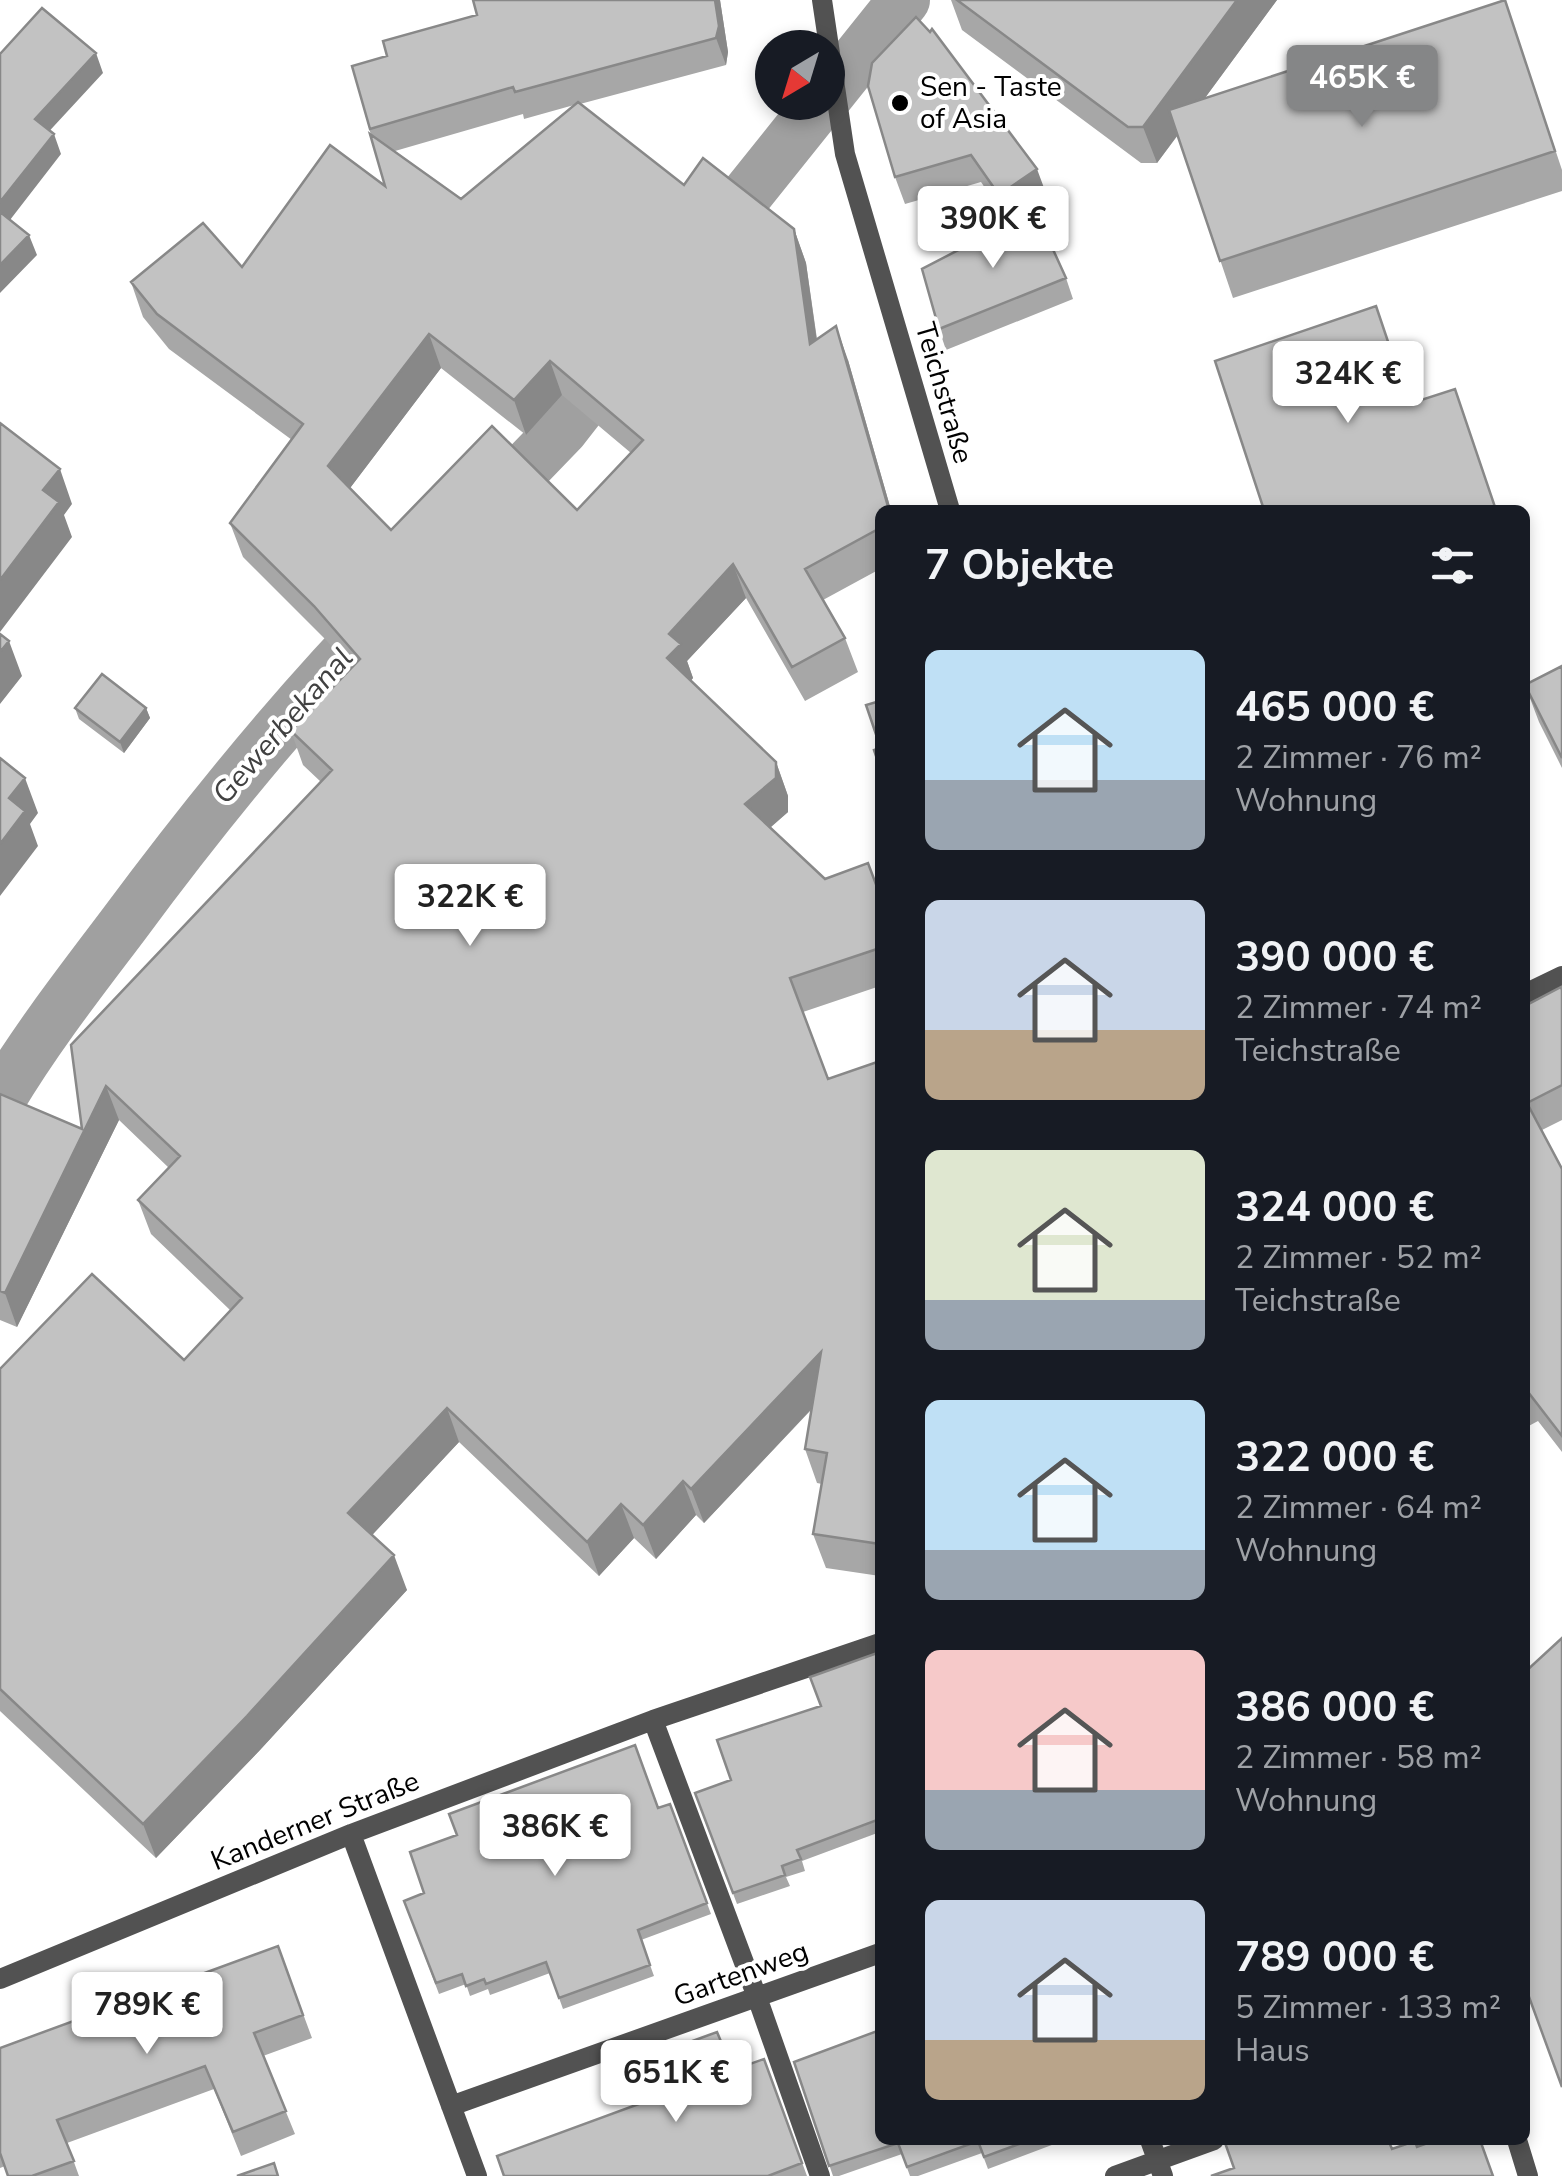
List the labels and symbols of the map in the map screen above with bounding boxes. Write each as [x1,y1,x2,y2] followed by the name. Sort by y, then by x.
[755,30,845,120] north arrow
[1281,45,1443,130] pin: 465K €
[920,68,1062,138] place label: Sen - Taste of Asia
[889,92,911,114] marker: Sen - Taste of Asia
[912,186,1074,271] pin: 390K €
[906,318,982,468] street label: Teichstraße
[1267,341,1429,426] pin: 324K €
[203,639,363,813] water label: Gewerbekanal
[389,864,551,949] pin: 322K €
[205,1762,425,1880] street label: Kanderner Straße
[474,1794,636,1879] pin: 386K €
[668,1932,814,2016] street label: Gartenweg
[66,1972,228,2057] pin: 789K €
[595,2040,757,2125] pin: 651K €

